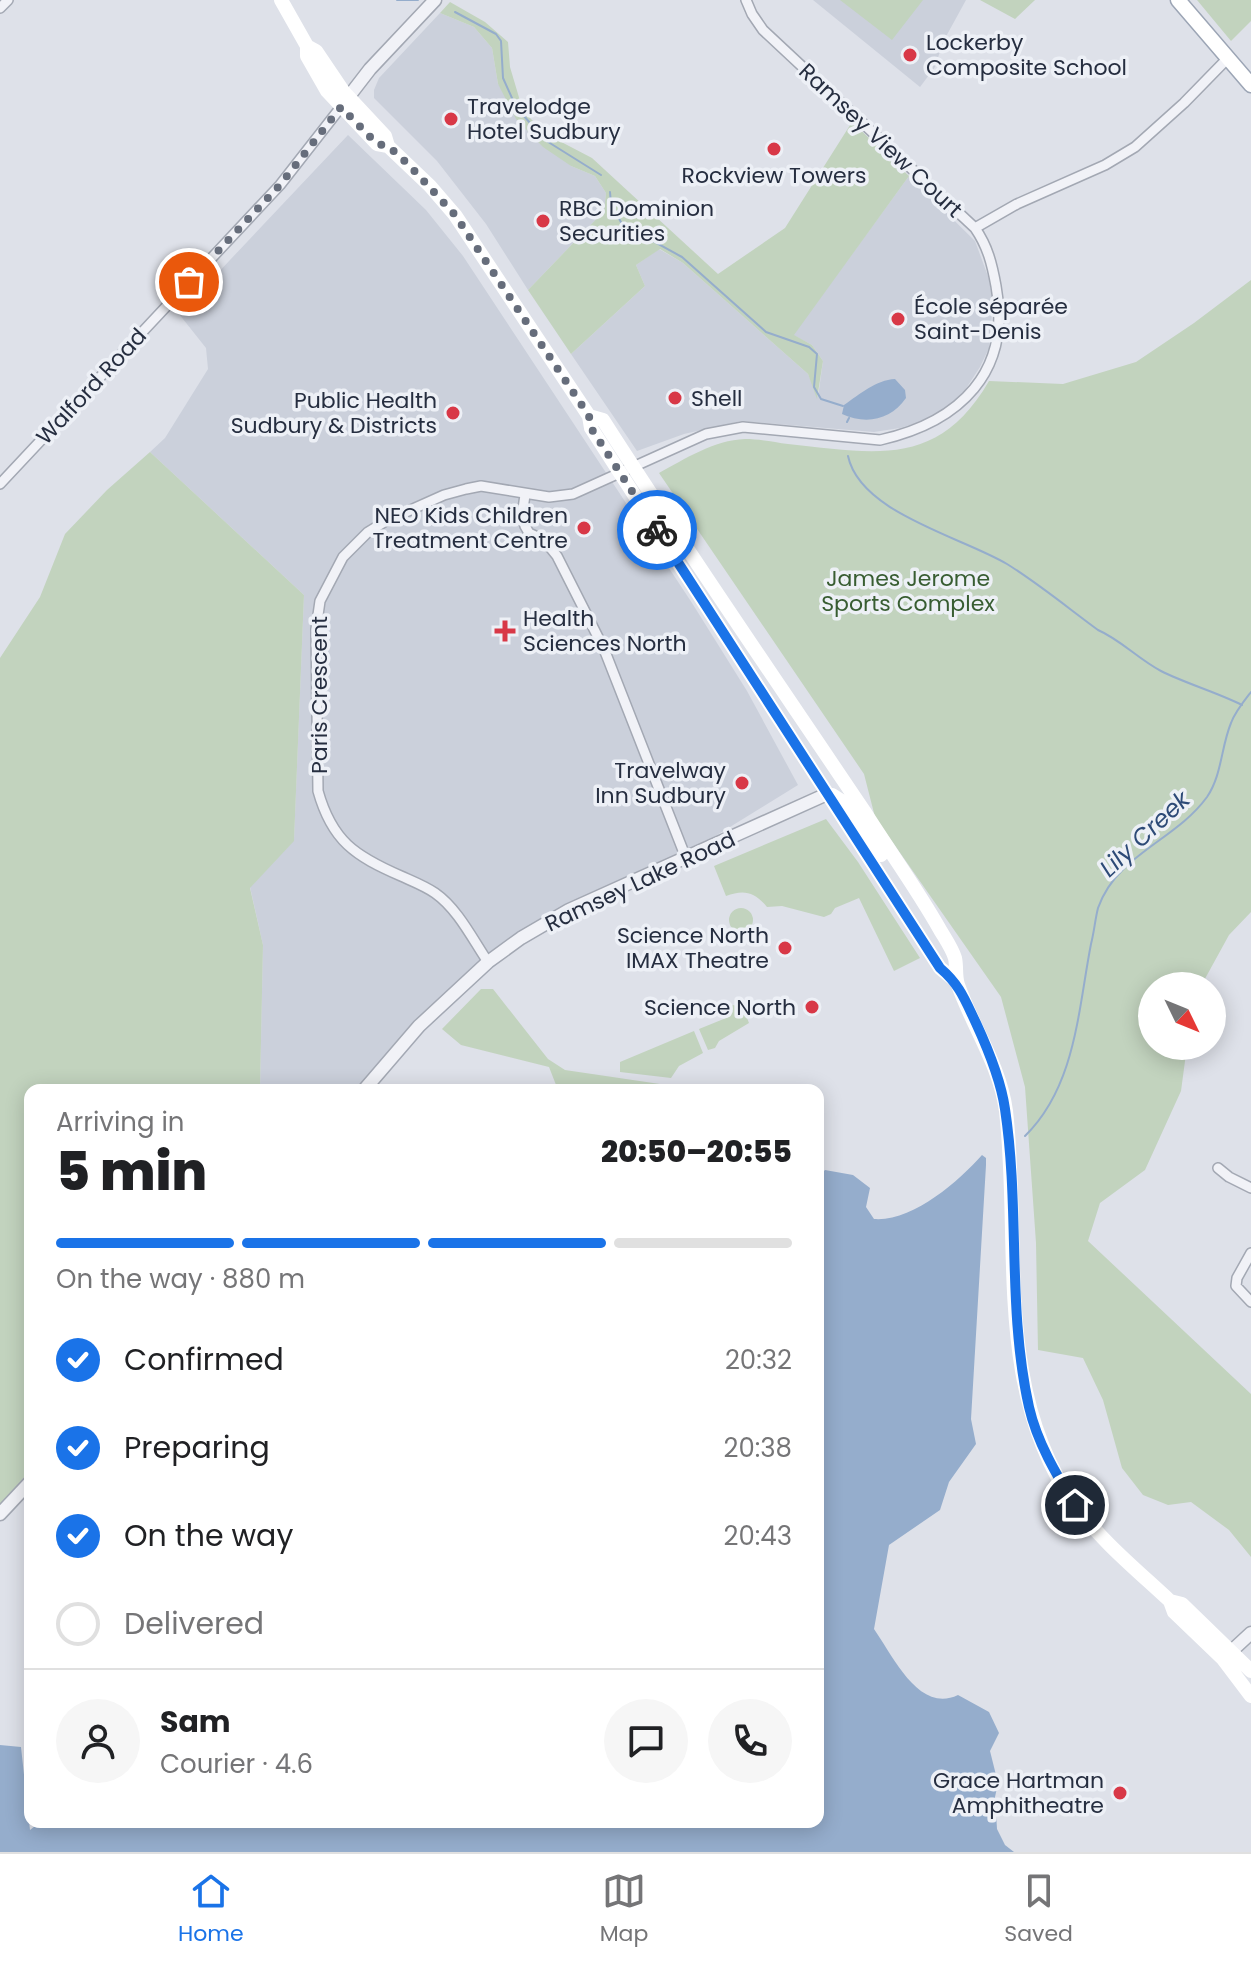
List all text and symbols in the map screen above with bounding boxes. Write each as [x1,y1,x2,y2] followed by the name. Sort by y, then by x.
[926,27,1127,83] place label: Lockerby Composite School
[901,46,919,64] marker: Lockerby Composite School
[792,56,969,225] street label: Ramsey View Court
[467,91,621,147] place label: Travelodge Hotel Sudbury
[442,110,460,128] marker: Travelodge Hotel Sudbury
[765,140,783,158] marker: Rockview Towers
[682,160,866,191] place label: Rockview Towers
[559,193,714,249] place label: RBC Dominion Securities
[534,212,552,230] marker: RBC Dominion Securities
[155,248,223,316] pin
[167,260,211,304] icon: bag
[914,291,1068,347] place label: École séparée Saint-Denis
[889,310,907,328] marker: École séparée Saint-Denis
[29,321,154,451] street label: Walford Road
[691,383,742,414] place label: Shell
[231,385,437,441] place label: Public Health Sudbury & Districts
[666,389,684,407] marker: Shell
[444,404,462,422] marker: Public Health Sudbury & Districts
[617,490,697,570] courier
[373,500,568,556] place label: NEO Kids Children Treatment Centre
[635,508,679,552] icon: bike
[575,519,593,537] marker: NEO Kids Children Treatment Centre
[821,563,995,619] park label: James Jerome Sports Complex
[523,603,687,659] place label: Health Sciences North
[304,616,335,774] street label: Paris Crescent
[494,620,516,642] marker: Health Sciences North
[595,755,727,811] place label: Travelway Inn Sudbury
[733,774,751,792] marker: Travelway Inn Sudbury
[1092,782,1198,884] water label: Lily Creek
[540,824,740,939] street label: Ramsey Lake Road
[617,920,769,976] place label: Science North IMAX Theatre
[776,939,794,957] marker: Science North IMAX Theatre
[1138,972,1226,1060] north arrow
[1138,972,1226,1060] map controls
[644,992,796,1023] place label: Science North
[803,998,821,1016] marker: Science North
[56,1104,185,1140] text: Arriving in
[601,1130,792,1173] text: 20:50–20:55
[56,1135,207,1208] text: 5 min
[56,1261,305,1297] text: On the way · 880 m
[56,1338,100,1382] icon: check
[124,1338,284,1381] text: Confirmed
[725,1342,792,1378] text: 20:32
[56,1426,100,1470] icon: check
[124,1426,270,1469] text: Preparing
[723,1430,792,1466] text: 20:38
[1041,1471,1109,1539] pin
[1053,1483,1097,1527] icon: home
[56,1514,100,1558] icon: check
[124,1514,293,1557] text: On the way
[724,1518,792,1554] text: 20:43
[124,1602,264,1645] text: Delivered
[56,1699,140,1783] button: person
[604,1699,688,1783] button: chat
[708,1699,792,1783] button: phone
[160,1700,231,1743] text: Sam
[160,1746,313,1782] text: Courier · 4.6
[933,1765,1104,1821] place label: Grace Hartman Amphitheatre
[1111,1784,1129,1802] marker: Grace Hartman Amphitheatre
[178,1869,244,1950] tab: Home
[600,1869,648,1950] tab: Map
[1004,1869,1073,1950] tab: Saved

